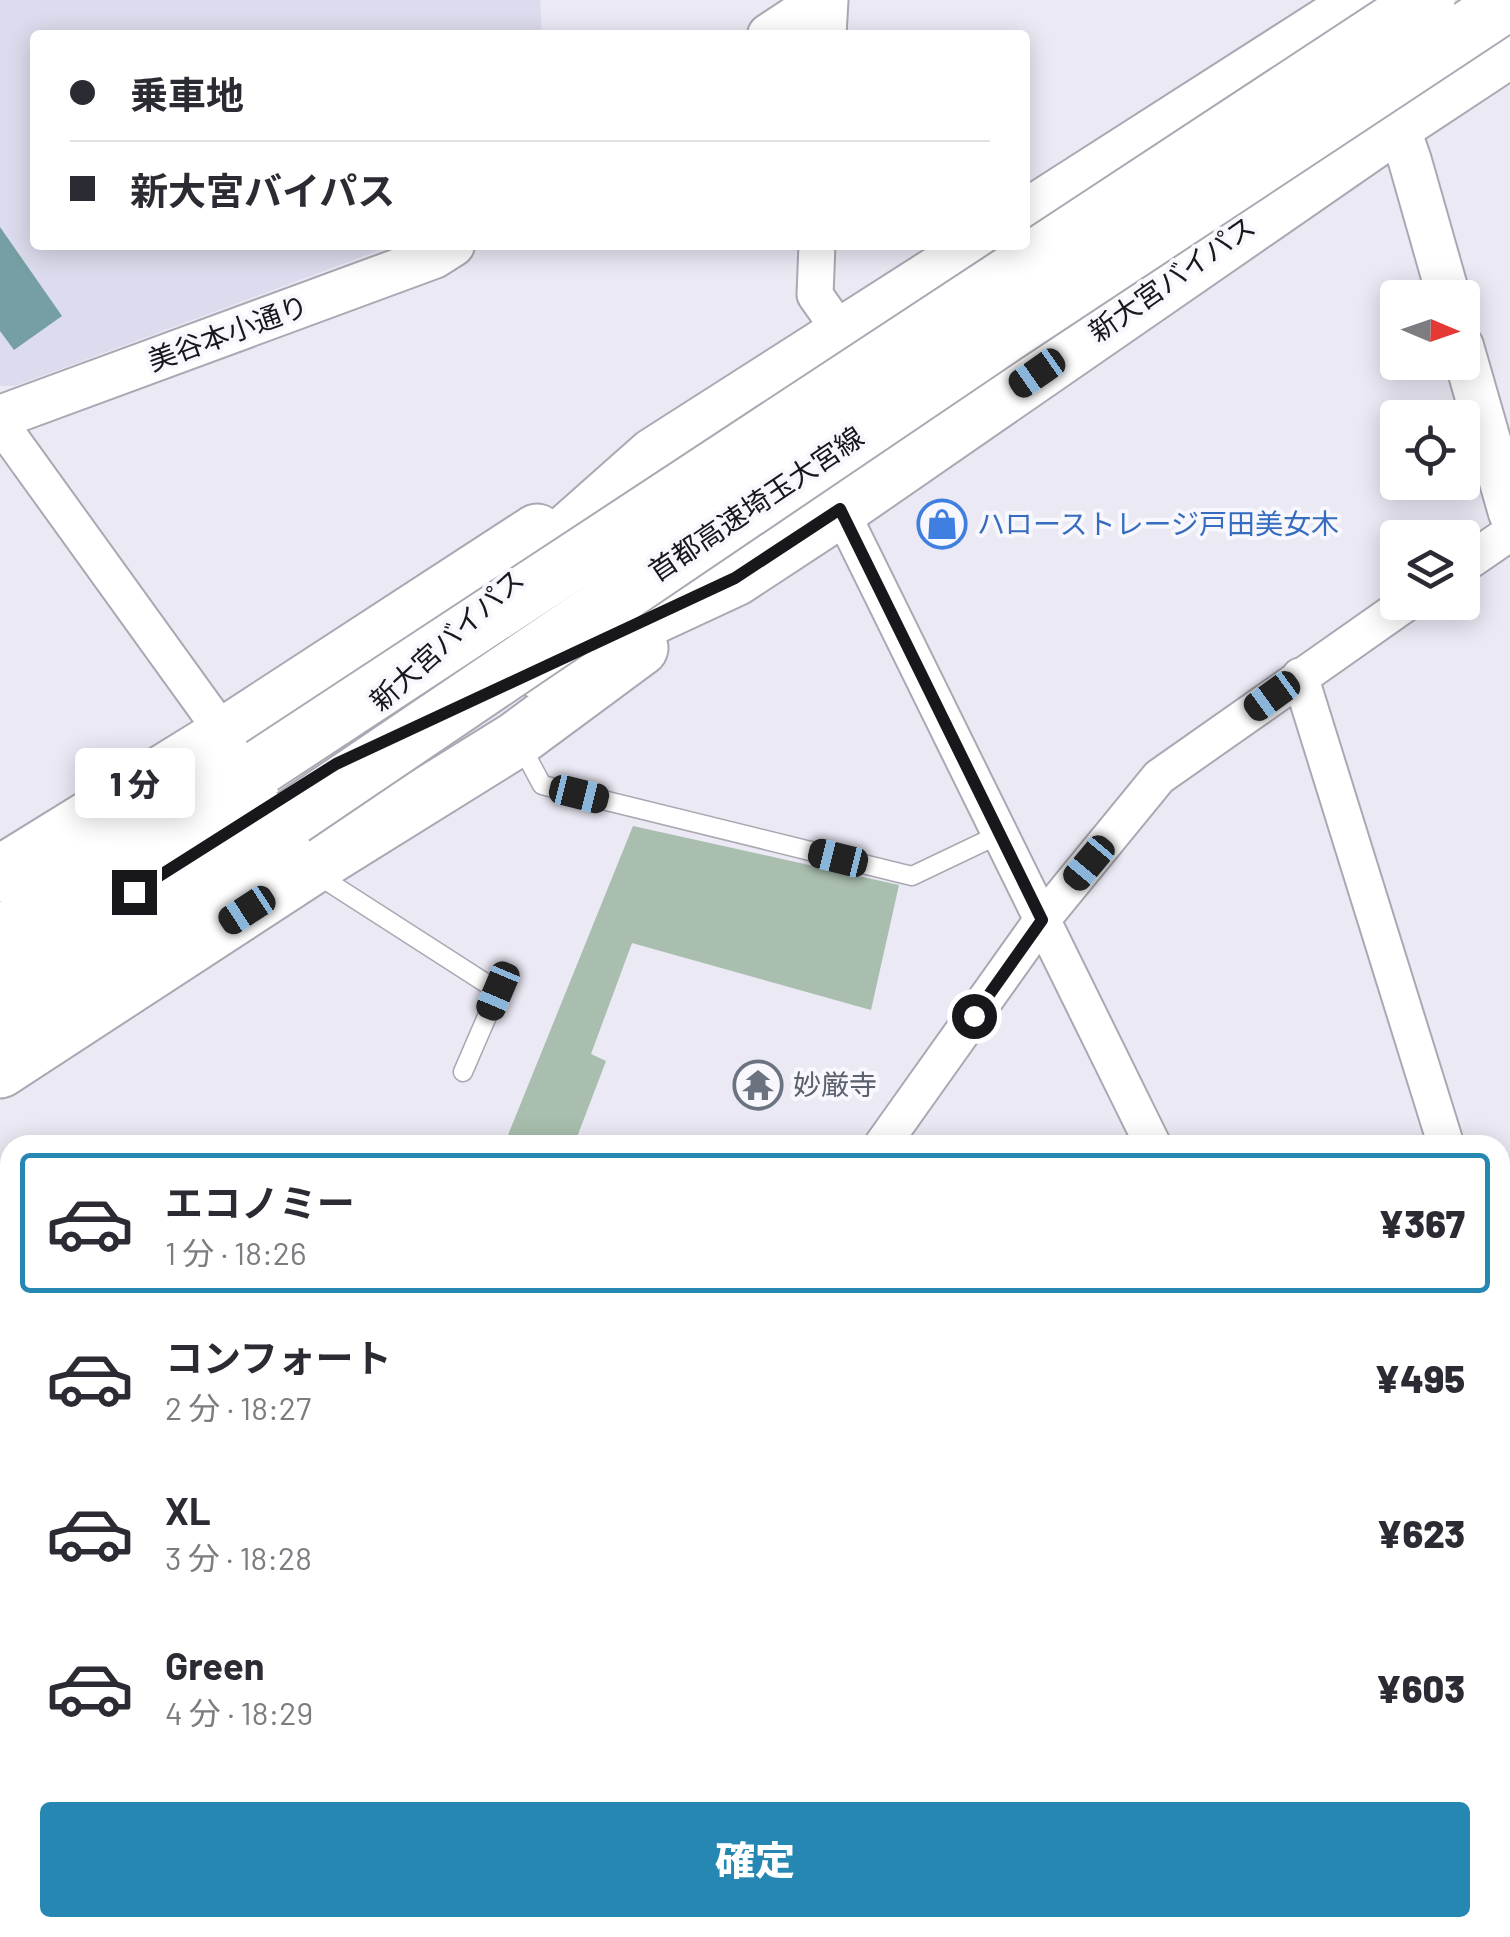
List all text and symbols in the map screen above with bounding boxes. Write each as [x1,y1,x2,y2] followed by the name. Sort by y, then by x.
[130,71,244,117] text: 乗車地
[130,167,395,213] text: 新大宮バイパス
[1082,208,1261,348] street label: 新大宮バイパス
[1380,280,1480,380] north arrow
[1380,280,1480,620] map controls
[143,287,312,377] street label: 美谷本小通り
[1004,344,1070,402] car
[1380,400,1480,500] button: locate
[641,419,869,588] street label: 首都高速埼玉大宮線
[916,498,968,550] shop icon: ハローストレージ戸田美女木
[977,506,1339,540] place label: ハローストレージ戸田美女木
[1380,520,1480,620] button: layers
[362,561,530,717] street label: 新大宮バイパス
[1239,666,1305,726] car
[74,747,194,817] callout: 1 分
[110,764,160,802] text: 1 分
[546,772,612,816] car
[1058,830,1120,896] car
[805,836,871,880] car
[112,870,157,915] route end
[214,881,280,939] car
[472,958,524,1024] car
[952,994,997,1039] route start
[732,1059,784,1111] temple icon: 妙厳寺
[793,1067,877,1101] place label: 妙厳寺
[45,1178,135,1268] icon: car
[165,1179,355,1225] text: エコノミー
[1378,1200,1465,1246] text: ¥367
[165,1233,306,1271] text: 1 分 · 18:26
[45,1333,135,1423] icon: car
[165,1334,392,1380] text: コンフォート
[1374,1355,1465,1401] text: ¥495
[165,1388,311,1426] text: 2 分 · 18:27
[165,1487,211,1533] text: XL
[45,1488,135,1578] icon: car
[1376,1510,1465,1556] text: ¥623
[165,1538,312,1576] text: 3 分 · 18:28
[165,1642,265,1688] text: Green
[45,1643,135,1733] icon: car
[1376,1665,1465,1711] text: ¥603
[165,1693,313,1731] text: 4 分 · 18:29
[40,1802,1470,1917] button: 確定

